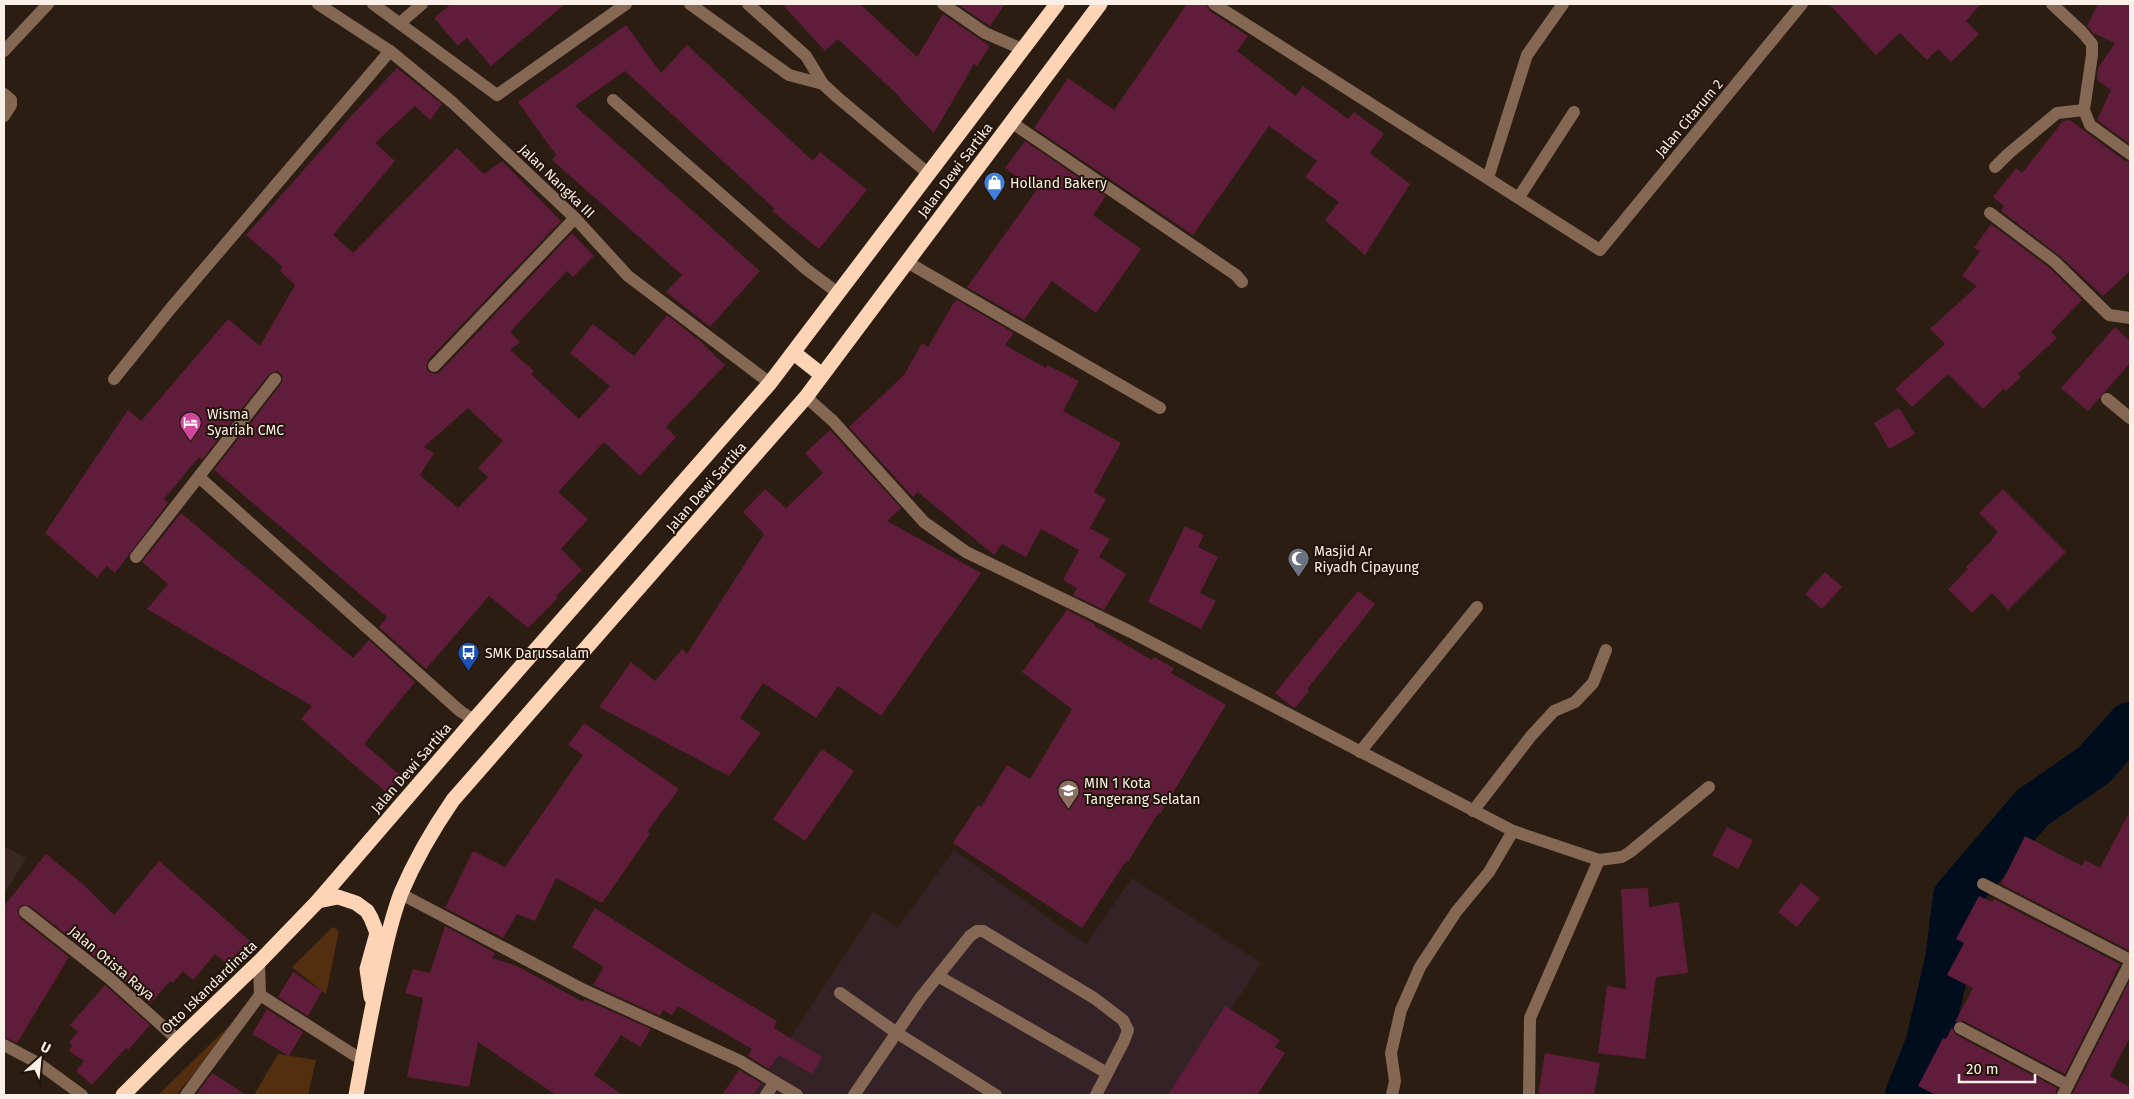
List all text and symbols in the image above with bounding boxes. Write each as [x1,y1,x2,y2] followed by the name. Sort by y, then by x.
[1652,76,1727,161] street label: Jalan Citarum 2
[914,120,996,221] street label: Jalan Dewi Sartika
[515,141,598,222] street label: Jalan Nangka III
[982,171,1006,202] shop icon: Holland Bakery
[1010,175,1107,192] place label: Holland Bakery
[207,406,284,439] place label: Wisma Syariah CMC
[179,410,203,441] hotel icon: Wisma Syariah CMC
[663,439,750,536] street label: Jalan Dewi Sartika
[1314,543,1420,576] place label: Masjid Ar Riyadh Cipayung
[1286,547,1310,578] mosque icon: Masjid Ar Riyadh Cipayung
[457,641,481,672] bus stop icon: SMK Darussalam
[485,645,589,662] place label: SMK Darussalam
[368,720,455,817] street label: Jalan Dewi Sartika
[1084,775,1200,808] place label: MIN 1 Kota Tangerang Selatan
[1056,779,1080,810] school or university icon: MIN 1 Kota Tangerang Selatan
[65,923,158,1004] street label: Jalan Otista Raya
[158,937,261,1037] street label: Otto Iskandardinata
[15,1034,65,1084] north arrow
[38,1038,54,1058] text: U
[1959,1052,2035,1084] scale bar
[1966,1060,1999,1078] text: 20 m

